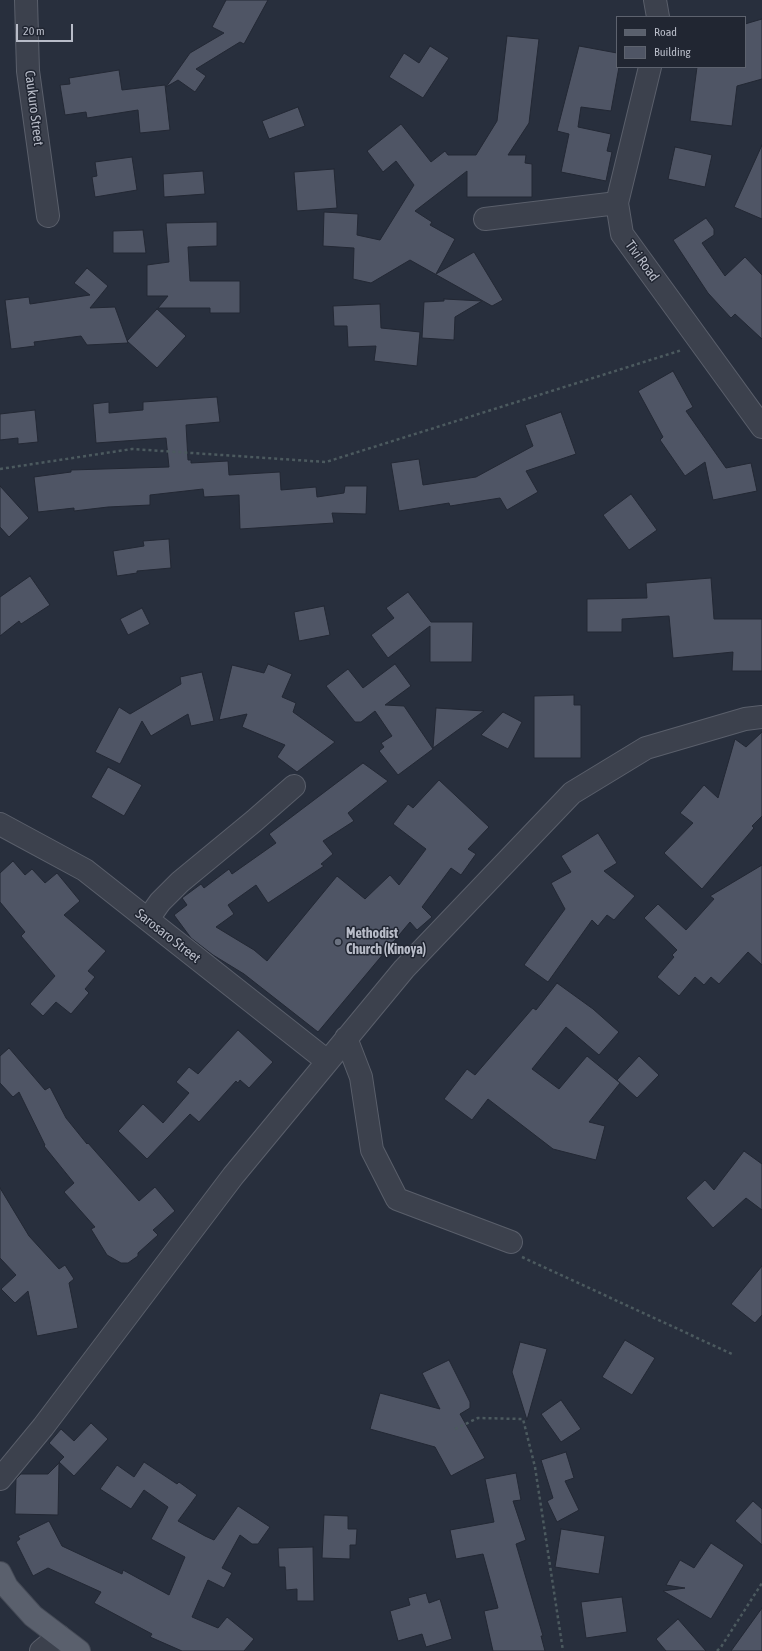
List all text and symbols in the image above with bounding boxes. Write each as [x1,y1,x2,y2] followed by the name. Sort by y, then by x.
[18,16,75,42] scale bar
[616,16,746,68] legend
[23,24,45,38] text: 20 m
[654,25,677,39] text: Road
[654,45,691,59] text: Building
[21,69,47,147] street label: Caukuro Street
[621,237,663,285] street label: Tivi Road
[132,905,204,967] street label: Sarosaro Street
[346,926,426,958] place label: Methodist Church (Kinoya)
[333,937,343,947] marker: Methodist Church (Kinoya)

